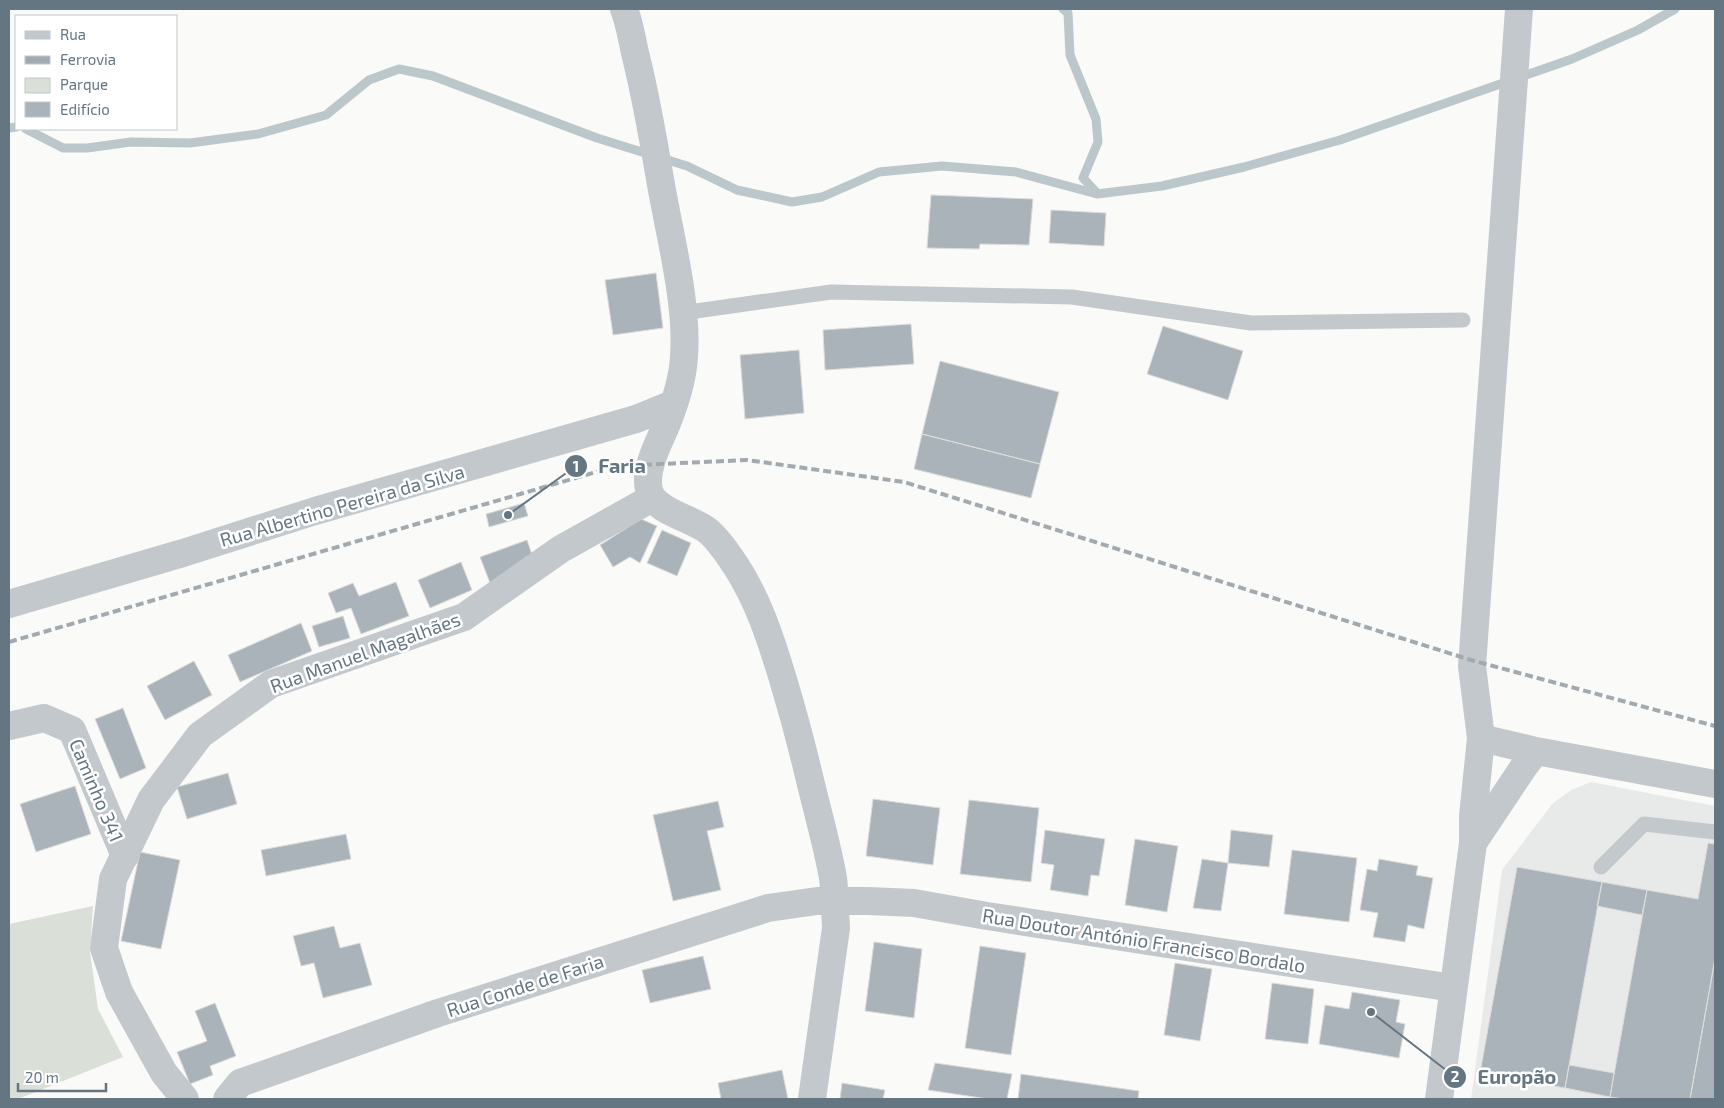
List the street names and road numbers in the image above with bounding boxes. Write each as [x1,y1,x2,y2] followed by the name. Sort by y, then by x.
[217,459,467,551] street label: Rua Albertino Pereira da Silva
[267,607,463,697] street label: Rua Manuel Magalhães
[65,735,129,845] street label: Caminho 341
[981,903,1307,977] street label: Rua Doutor António Francisco Bordalo
[444,949,606,1021] street label: Rua Conde de Faria

